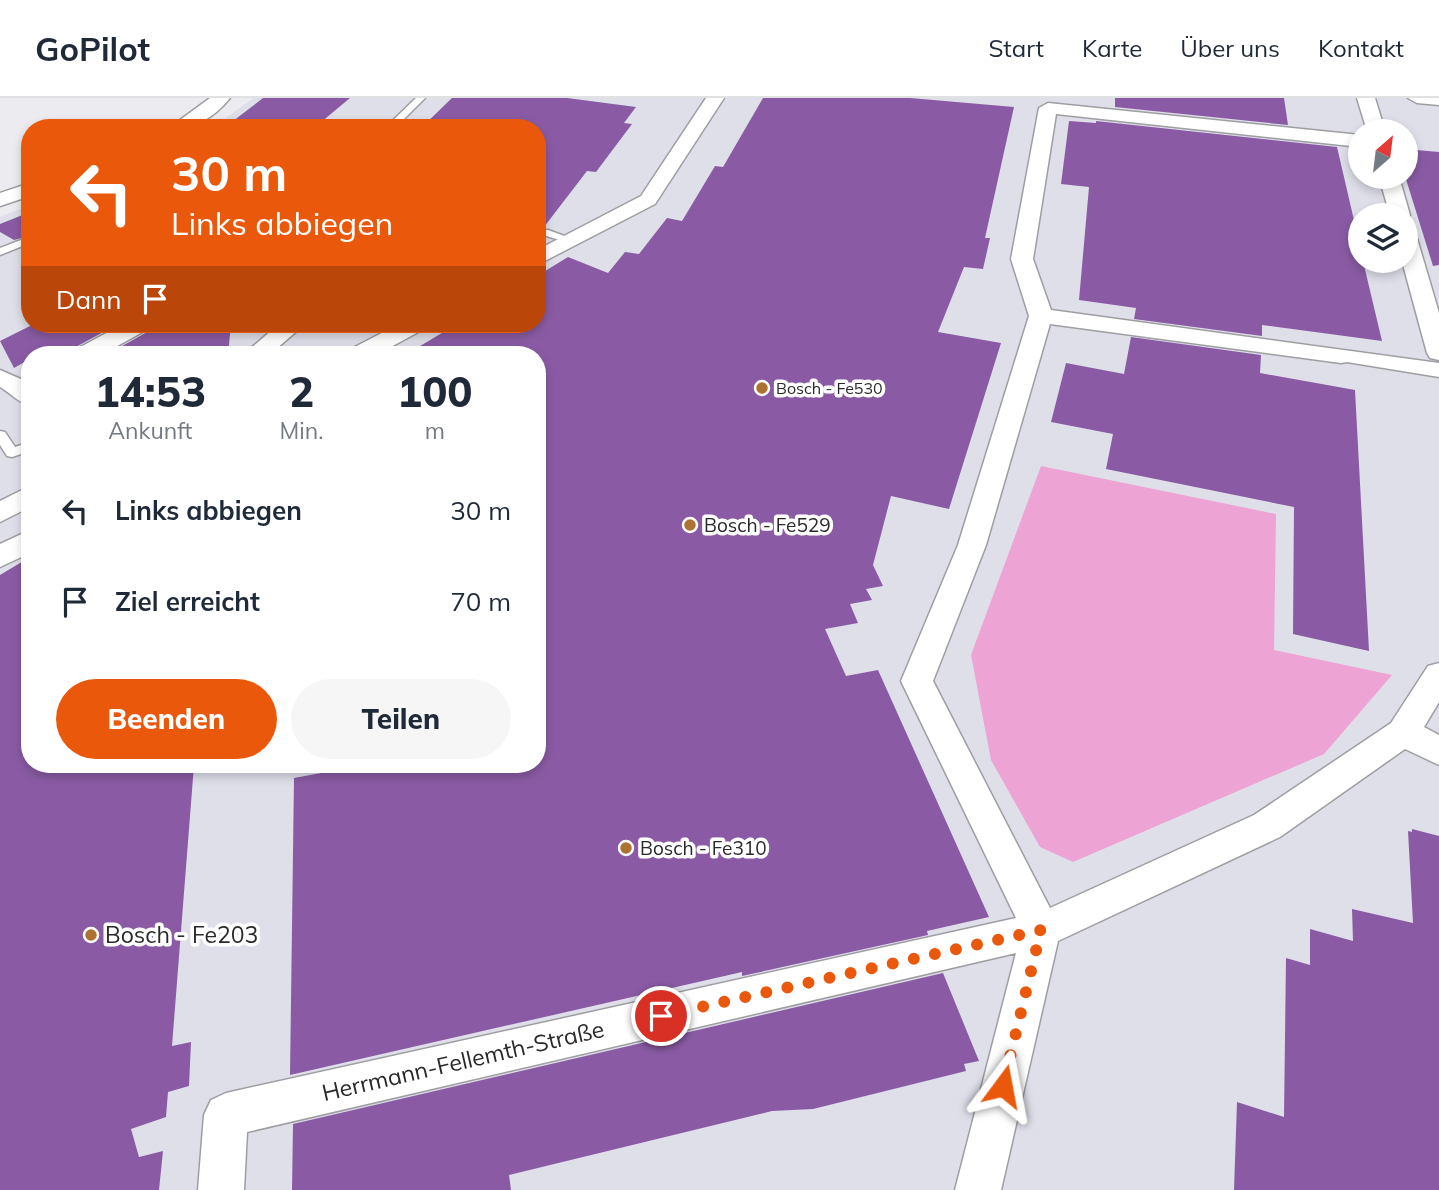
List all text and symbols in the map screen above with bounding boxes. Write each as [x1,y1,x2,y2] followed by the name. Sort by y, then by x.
[35,28,150,69] text: GoPilot
[988,33,1044,63] text: Start
[1082,33,1142,63] text: Karte
[1180,33,1280,63] text: Über uns
[1318,33,1404,63] text: Kontakt
[1348,119,1418,189] north arrow
[1348,119,1418,273] map controls
[171,142,287,203] text: 30 m
[56,147,147,238] icon: left
[171,203,393,243] text: Links abbiegen
[1348,203,1418,273] button: layers
[136,280,174,318] icon: arrive
[56,283,122,316] text: Dann
[94,365,206,418] text: 14:53
[289,365,314,418] text: 2
[397,365,473,418] text: 100
[776,378,883,398] place label: Bosch - Fe530
[754,380,770,396] marker: Bosch - Fe530
[108,416,192,445] text: Ankunft
[280,416,324,445] text: Min.
[425,416,445,445] text: m
[56,492,94,530] icon: left
[115,494,302,527] text: Links abbiegen
[450,494,511,527] text: 30 m
[704,513,831,537] place label: Bosch - Fe529
[682,517,698,533] marker: Bosch - Fe529
[56,583,94,621] icon: arrive
[115,585,260,618] text: Ziel erreicht
[450,585,511,618] text: 70 m
[56,679,277,759] button: Beenden
[291,679,511,759] button: Teilen
[640,836,767,860] place label: Bosch - Fe310
[618,840,634,856] marker: Bosch - Fe310
[105,920,258,949] place label: Bosch - Fe203
[83,927,99,943] marker: Bosch - Fe203
[631,986,691,1046] pin
[642,997,680,1035] icon: arrive
[319,1014,607,1107] street label: Herrmann-Fellemth-Straße
[966,1049,1040,1123] position arrow

